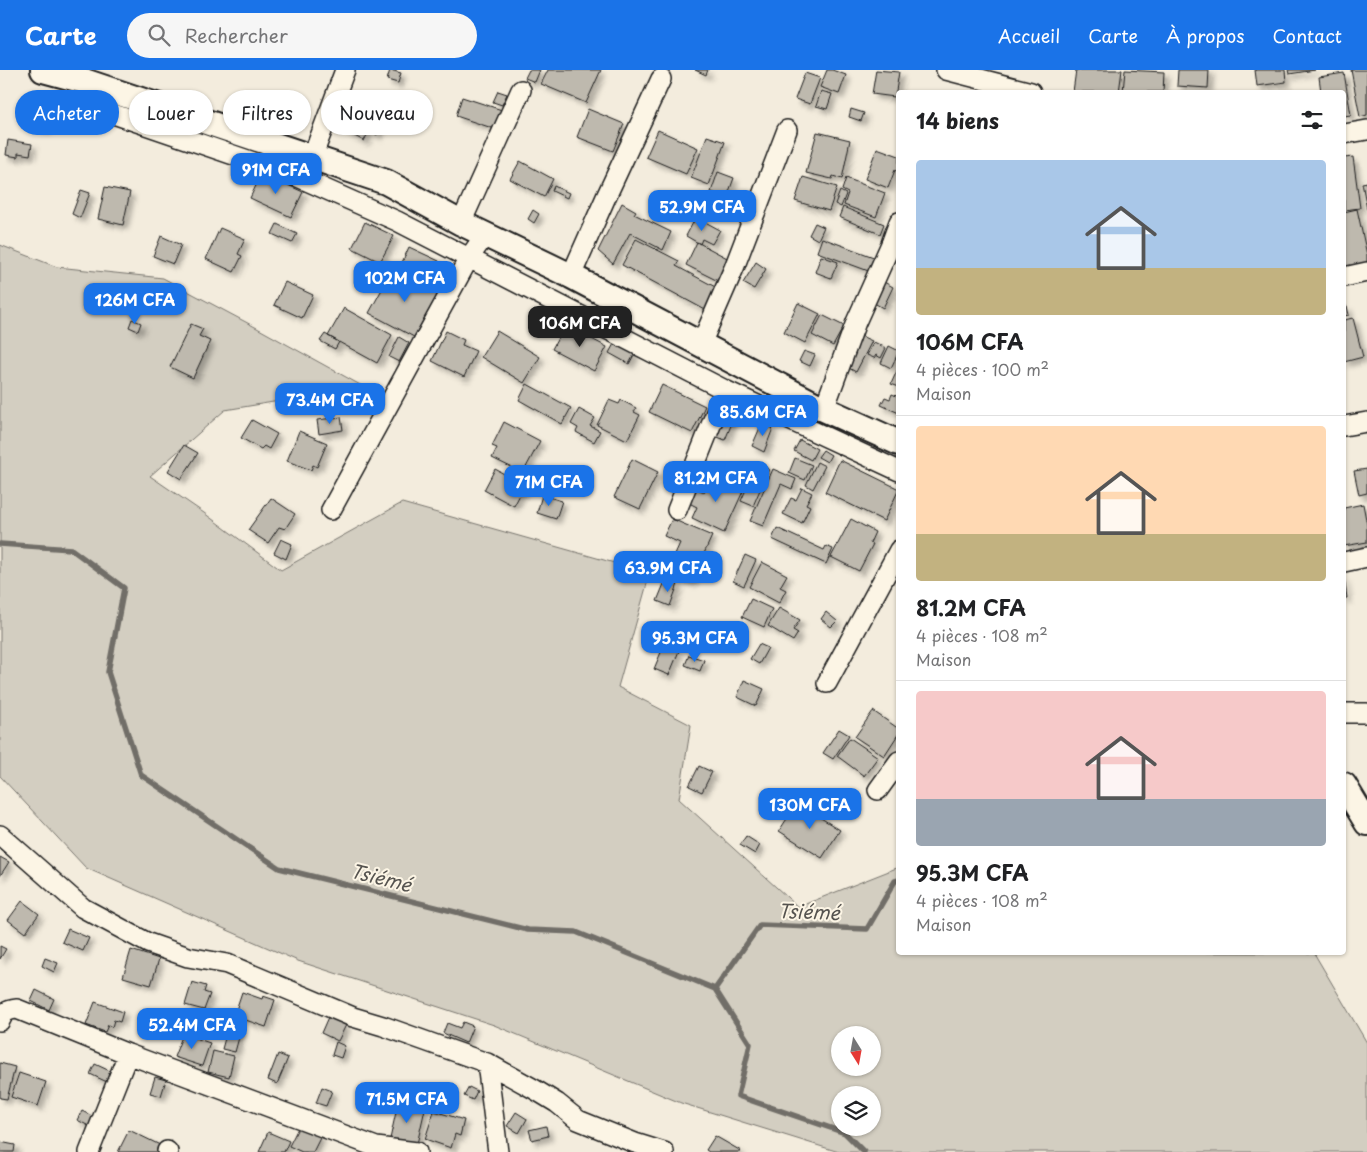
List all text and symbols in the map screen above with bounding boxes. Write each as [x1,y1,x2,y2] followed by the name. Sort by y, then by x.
[127,13,477,58] search box
[25,17,97,53] text: Carte
[145,21,173,49] icon: search
[185,21,288,49] text: Rechercher
[998,22,1060,49] text: Accueil
[1088,22,1138,49] text: Carte
[1166,22,1244,49] text: À propos
[1272,22,1342,49] text: Contact
[15,90,119,135] chip: Acheter
[129,90,213,135] chip: Louer
[223,90,311,135] chip: Filtres
[321,90,433,135] chip: Nouveau
[916,104,999,136] text: 14 biens
[1298,106,1326,134] icon: filters
[230,152,322,195] pin: 91M CFA
[242,157,310,181] text: 91M CFA
[645,190,759,232] pin: 52.9M CFA
[1076,193,1166,283] icon: home
[659,194,745,218] text: 52.9M CFA
[353,260,457,303] pin: 102M CFA
[365,265,445,289] text: 102M CFA
[83,282,187,325] pin: 126M CFA
[95,287,175,311] text: 126M CFA
[528,306,632,348] pin: 106M CFA
[539,310,621,334] text: 106M CFA
[916,325,1024,357] text: 106M CFA
[916,357,1049,381] text: 4 pièces · 100 m²
[916,381,971,405] text: Maison
[273,382,387,425] pin: 73.4M CFA
[286,387,374,411] text: 73.4M CFA
[706,394,820,437] pin: 85.6M CFA
[719,399,807,423] text: 85.6M CFA
[1076,458,1166,548] icon: home
[659,460,773,503] pin: 81.2M CFA
[503,464,595,507] pin: 71M CFA
[674,465,758,489] text: 81.2M CFA
[515,469,583,493] text: 71M CFA
[611,550,725,593] pin: 63.9M CFA
[624,555,712,579] text: 63.9M CFA
[916,591,1026,623] text: 81.2M CFA
[638,620,752,663] pin: 95.3M CFA
[916,623,1048,647] text: 4 pièces · 108 m²
[652,625,738,649] text: 95.3M CFA
[916,647,971,671] text: Maison
[1076,723,1166,813] icon: home
[758,788,862,830] pin: 130M CFA
[769,792,851,816] text: 130M CFA
[348,856,417,899] water label: Tsiémé
[916,856,1029,888] text: 95.3M CFA
[916,888,1048,912] text: 4 pièces · 108 m²
[778,896,843,926] water label: Tsiémé
[916,912,971,936] text: Maison
[135,1008,249,1050] pin: 52.4M CFA
[148,1012,236,1036] text: 52.4M CFA
[831,1026,881,1076] north arrow
[831,1026,881,1136] map controls
[350,1082,464,1124] pin: 71.5M CFA
[366,1086,448,1110] text: 71.5M CFA
[831,1086,881,1136] button: layers

